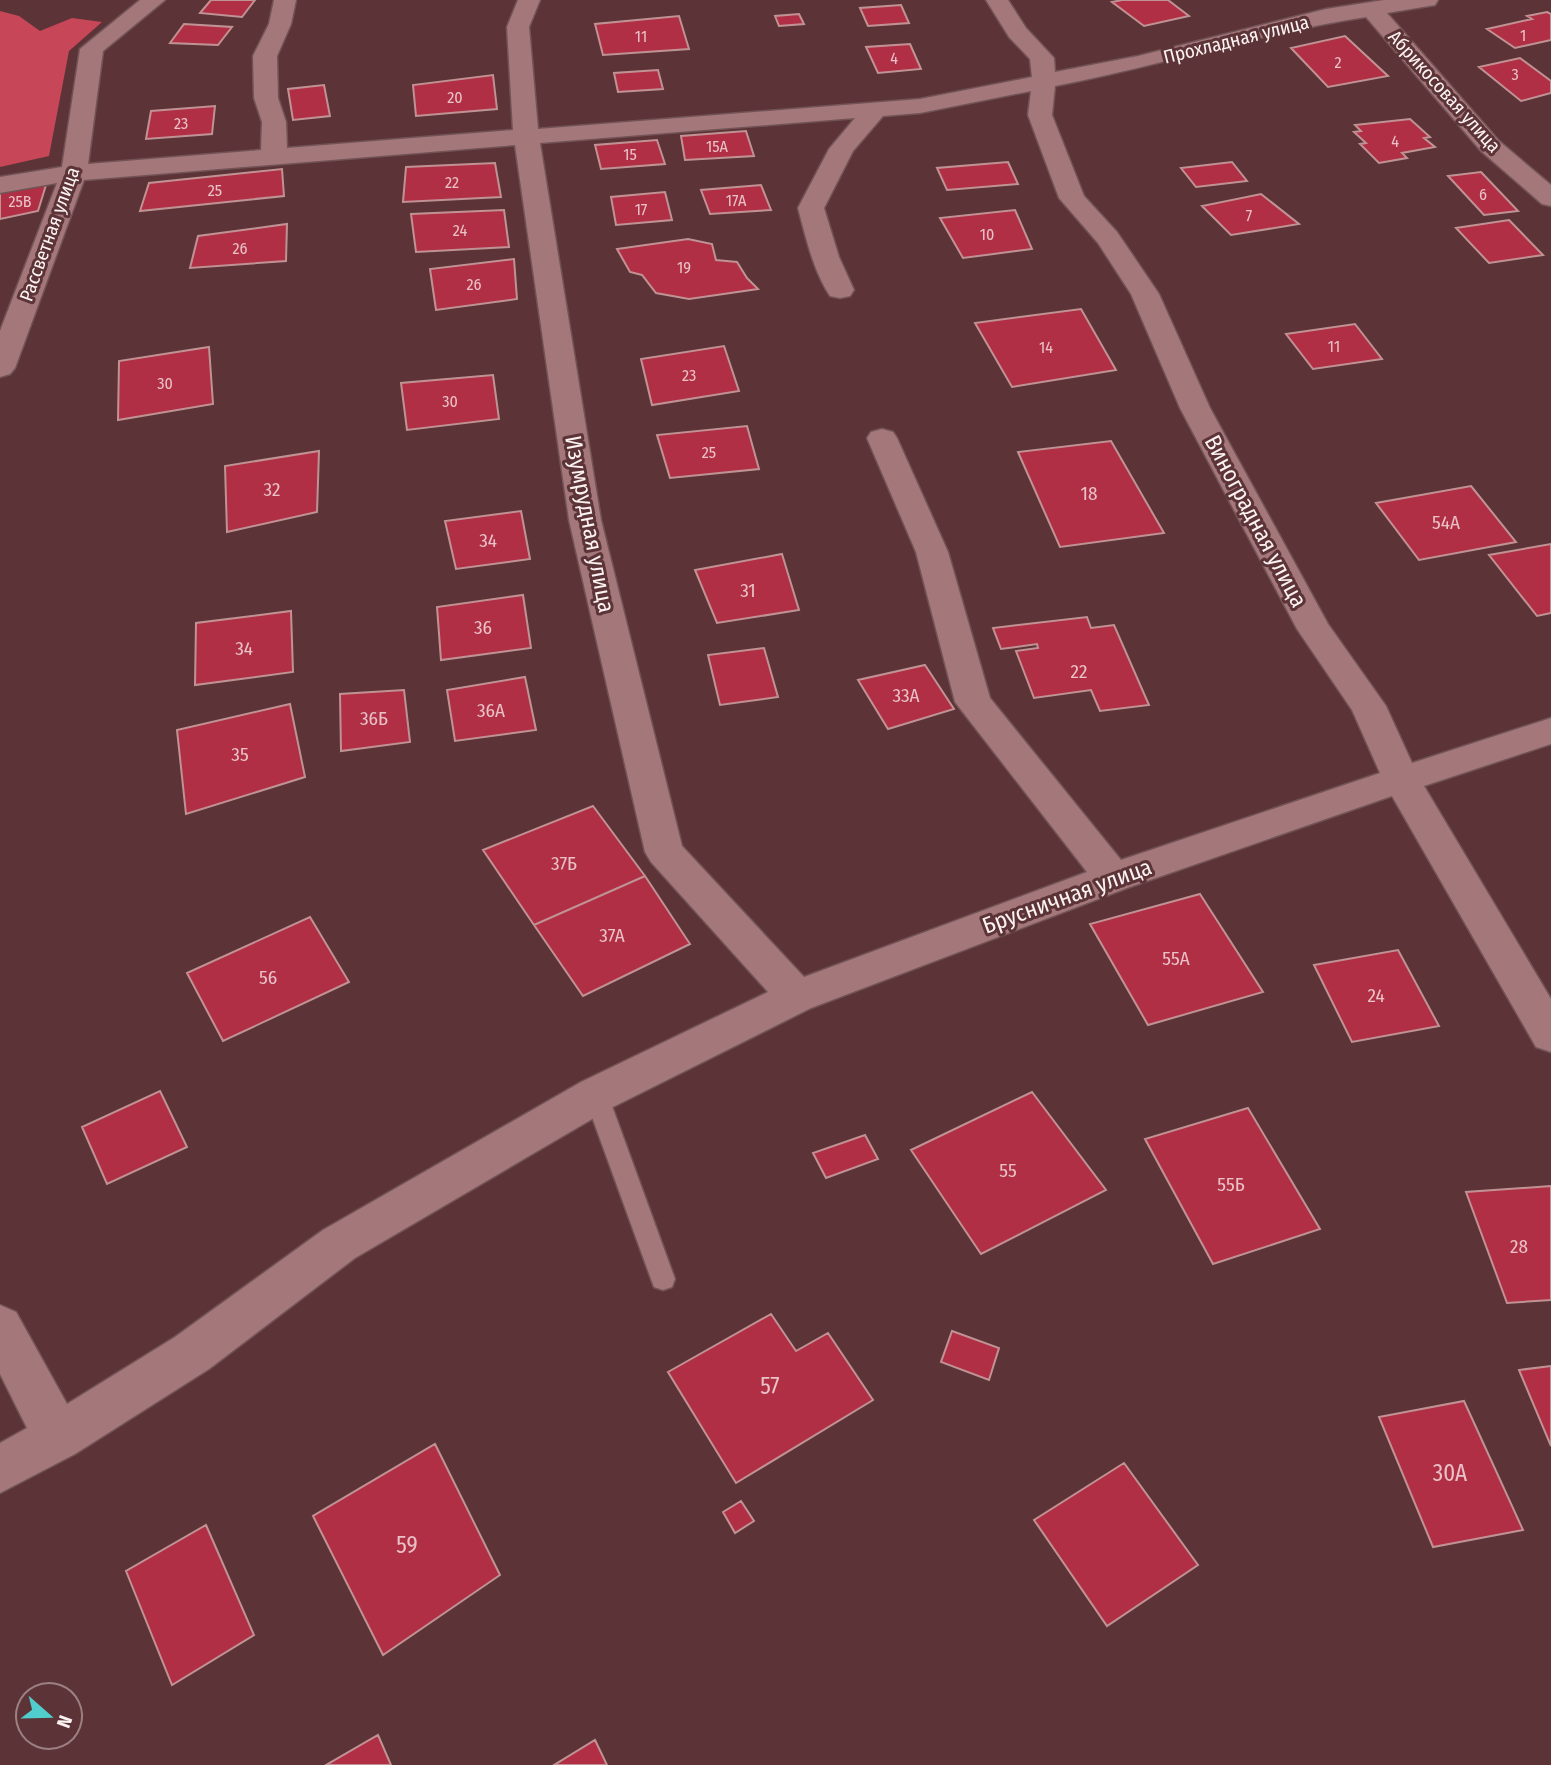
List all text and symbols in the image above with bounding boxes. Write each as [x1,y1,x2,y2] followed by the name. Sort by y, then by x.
[1161,10,1311,69] street label: Прохладная улица
[1384,25,1506,157] street label: Абрикосовая улица
[1520,26,1526,45] house number: 1
[635,27,647,46] house number: 11
[890,49,898,68] house number: 4
[1334,53,1342,72] house number: 2
[1511,65,1519,84] house number: 3
[447,88,463,107] house number: 20
[174,114,188,133] house number: 23
[1391,132,1399,151] house number: 4
[706,137,729,156] house number: 15А
[623,145,637,164] house number: 15
[15,164,84,304] street label: Рассветная улица
[445,173,459,192] house number: 22
[208,181,222,200] house number: 25
[1479,185,1487,204] house number: 6
[726,191,747,210] house number: 17А
[8,192,32,211] house number: 25В
[635,200,648,219] house number: 17
[1246,206,1253,225] house number: 7
[453,221,467,240] house number: 24
[980,225,994,244] house number: 10
[233,239,248,258] house number: 26
[677,258,691,277] house number: 19
[467,275,482,294] house number: 26
[1328,337,1340,356] house number: 11
[1039,338,1053,357] house number: 14
[682,366,696,385] house number: 23
[157,374,173,393] house number: 30
[442,392,458,411] house number: 30
[1199,430,1313,612] street label: Виноградная улица
[559,433,621,615] street label: Изумрудная улица
[702,443,716,462] house number: 25
[264,478,280,501] house number: 32
[1081,482,1097,505] house number: 18
[1432,511,1460,534] house number: 54А
[479,529,497,552] house number: 34
[740,579,756,602] house number: 31
[474,616,492,639] house number: 36
[235,637,253,660] house number: 34
[1071,660,1087,683] house number: 22
[892,684,920,707] house number: 33А
[477,699,505,722] house number: 36А
[360,707,388,730] house number: 36Б
[231,743,249,766] house number: 35
[551,852,577,875] house number: 37Б
[978,852,1156,940] street label: Брусничная улица
[599,924,625,947] house number: 37А
[1162,947,1190,970] house number: 55А
[259,966,277,989] house number: 56
[1367,984,1385,1007] house number: 24
[999,1159,1017,1182] house number: 55
[1217,1173,1245,1196] house number: 55Б
[1510,1235,1528,1258] house number: 28
[760,1372,780,1400] house number: 57
[1433,1459,1467,1487] house number: 30А
[396,1531,418,1559] house number: 59
[14,1681,84,1751] north arrow
[52,1712,77,1731] text: N

